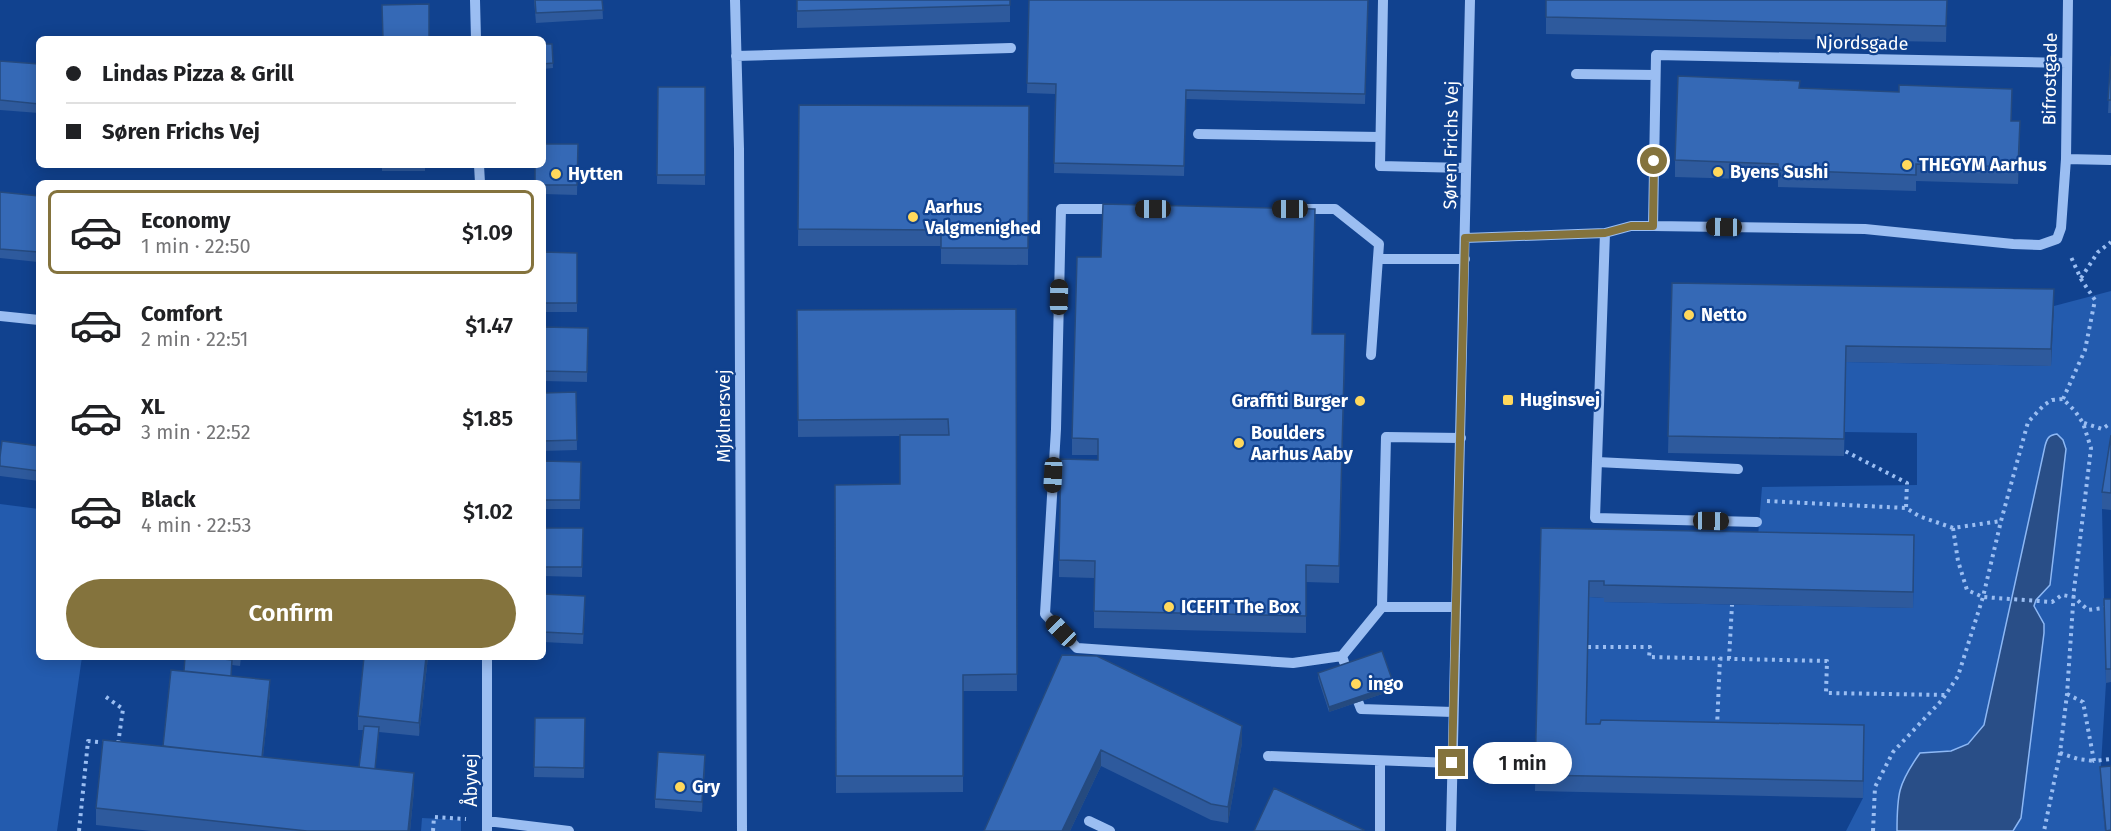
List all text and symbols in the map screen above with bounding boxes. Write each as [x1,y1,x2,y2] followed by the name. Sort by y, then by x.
[1815,31,1909,55] street label: Njordsgade
[2038,32,2062,126] street label: Bifrostgade
[102,60,294,87] text: Lindas Pizza & Grill
[1439,80,1463,210] street label: Søren Frichs Vej
[102,118,260,145] text: Søren Frichs Vej
[1640,147,1667,174] route start
[1919,154,2047,176] place label: THEGYM Aarhus
[1900,158,1914,172] marker: THEGYM Aarhus
[1730,161,1828,183] place label: Byens Sushi
[568,163,623,185] place label: Hytten
[1711,165,1725,179] marker: Byens Sushi
[549,167,563,181] marker: Hytten
[924,196,1041,239] place label: Aarhus Valgmenighed
[1135,200,1171,218] car
[1272,200,1308,218] car
[69,205,123,259] icon: car
[141,207,230,234] text: Economy
[906,210,920,224] marker: Aarhus Valgmenighed
[1706,218,1742,236] car
[462,219,513,246] text: $1.09
[141,234,251,258] text: 1 min · 22:50
[1050,279,1068,315] car
[69,298,123,352] icon: car
[141,300,222,327] text: Comfort
[1701,304,1747,326] place label: Netto
[1682,308,1696,322] marker: Netto
[465,312,513,339] text: $1.47
[141,327,248,351] text: 2 min · 22:51
[713,369,735,463] street label: Mjølnersvej
[1520,389,1600,411] place label: Huginsvej
[1231,390,1349,412] place label: Graffiti Burger
[69,391,123,445] icon: car
[141,393,165,420] text: XL
[1501,393,1515,407] marker: Huginsvej
[1353,394,1367,408] marker: Graffiti Burger
[462,405,513,432] text: $1.85
[141,420,251,444] text: 3 min · 22:52
[1250,422,1353,465] place label: Boulders Aarhus Aaby
[1232,436,1246,450] marker: Boulders Aarhus Aaby
[1043,457,1063,493] car
[69,484,123,538] icon: car
[141,486,196,513] text: Black
[463,498,513,525] text: $1.02
[1693,512,1729,530] car
[141,513,251,537] text: 4 min · 22:53
[66,579,516,648] button: Confirm
[1181,596,1300,618] place label: ICEFIT The Box
[1162,600,1176,614] marker: ICEFIT The Box
[1042,612,1080,650] car
[1368,673,1404,695] place label: ingo
[1349,677,1363,691] marker: ingo
[1473,742,1572,784] callout: 1 min
[1438,749,1465,776] route end
[1498,751,1547,775] text: 1 min
[459,753,482,807] street label: Åbyvej
[692,776,721,798] place label: Gry
[673,780,687,794] marker: Gry

